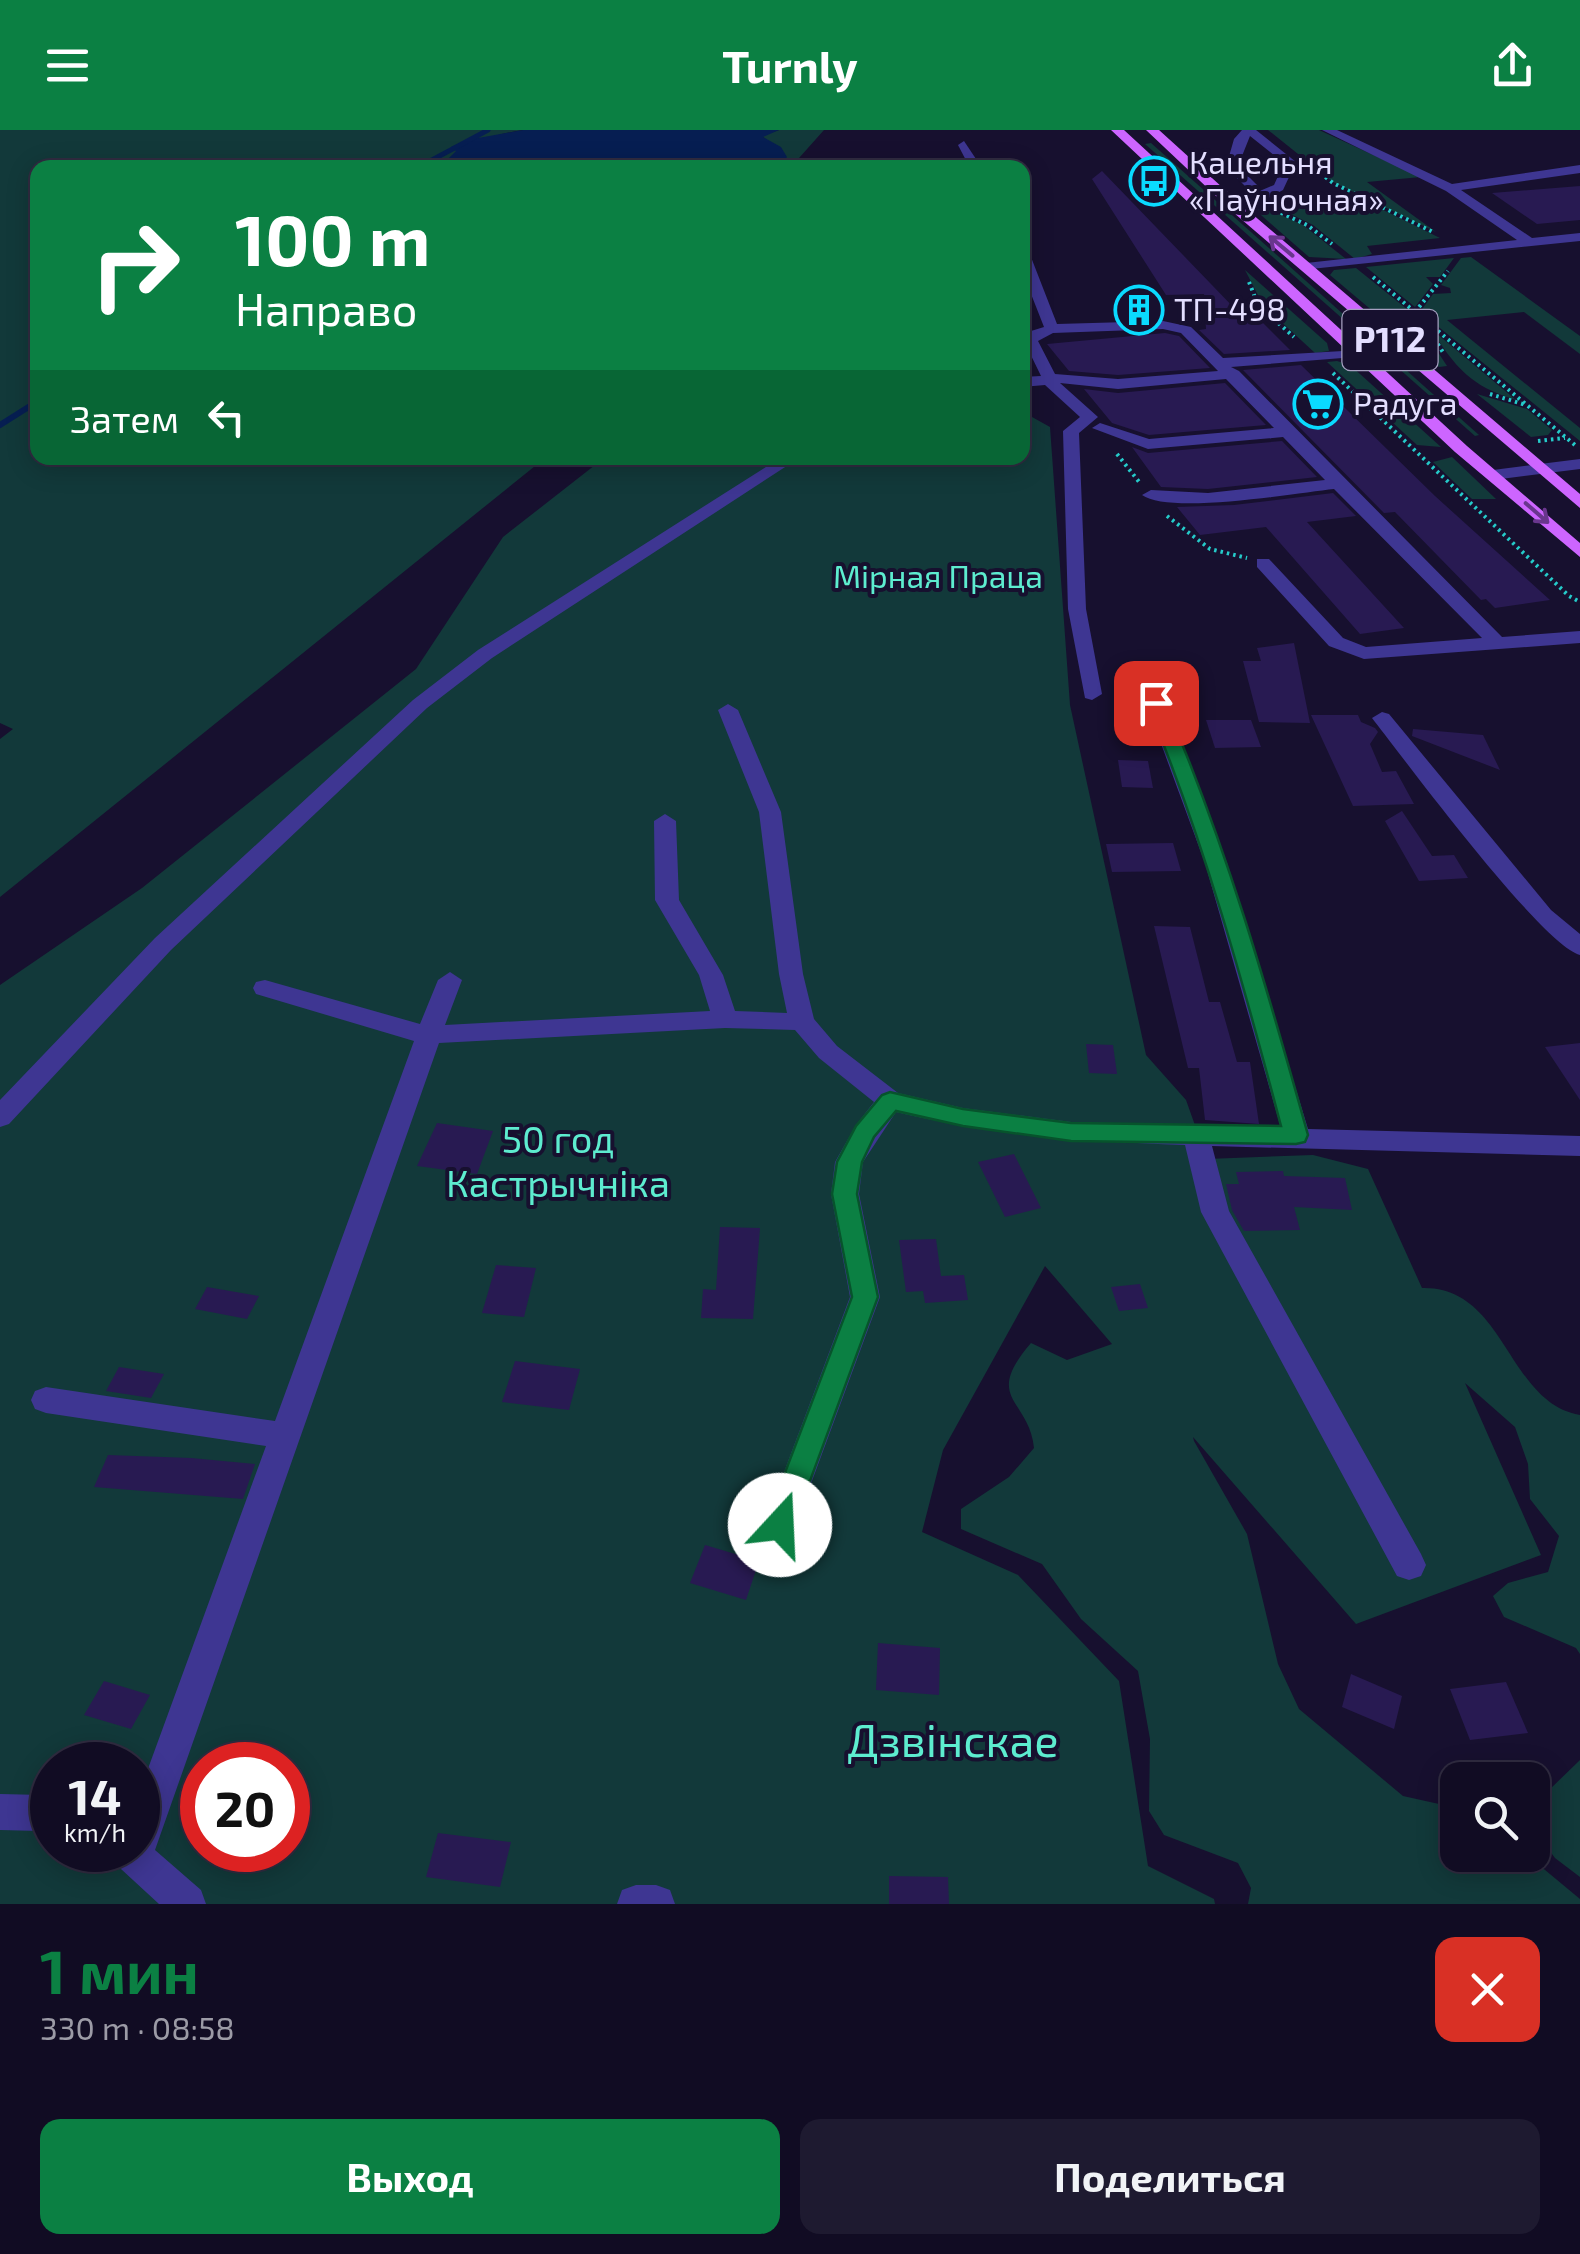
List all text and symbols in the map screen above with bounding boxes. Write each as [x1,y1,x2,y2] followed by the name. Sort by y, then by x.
[40,38,95,93] icon: menu
[722,38,858,92] text: Turnly
[1485,38,1540,93] icon: share
[1189,142,1384,218] place label: Кацельня «Паўночная»
[1128,155,1180,207] bus stop icon: Кацельня «Паўночная»
[235,196,430,280] text: 100 m
[70,200,200,330] icon: right
[1269,236,1295,258] one-way arrow
[235,281,417,335] text: Направо
[1113,284,1165,336] building icon: ТП-498
[1174,289,1286,327] place label: ТП-498
[1342,310,1438,370] road number: Р112
[1292,378,1344,430] supermarket icon: Радуга
[1353,383,1457,422] place label: Радуга
[199,390,254,445] icon: left
[70,395,179,441] text: Затем
[1523,502,1549,524] one-way arrow
[833,556,1043,594] park label: Мірная Праца
[1114,661,1199,746] pin
[1129,676,1184,731] icon: arrive
[446,1115,670,1205] park label: 50 год Кастрычніка
[728,1473,832,1577] position arrow
[847,1712,1059,1766] park label: Дзвінскае
[180,1742,310,1872] speed limit sign: 20
[1440,1762,1550,1872] map controls
[1440,1762,1550,1872] button: search
[68,1765,122,1825] text: 14
[64,1817,126,1847] text: km/h
[40,1934,199,2006] text: 1 мин
[1435,1937,1540,2042] button: close
[40,2008,235,2046] text: 330 m · 08:58
[40,2119,780,2234] button: Выход
[800,2119,1540,2234] button: Поделиться

